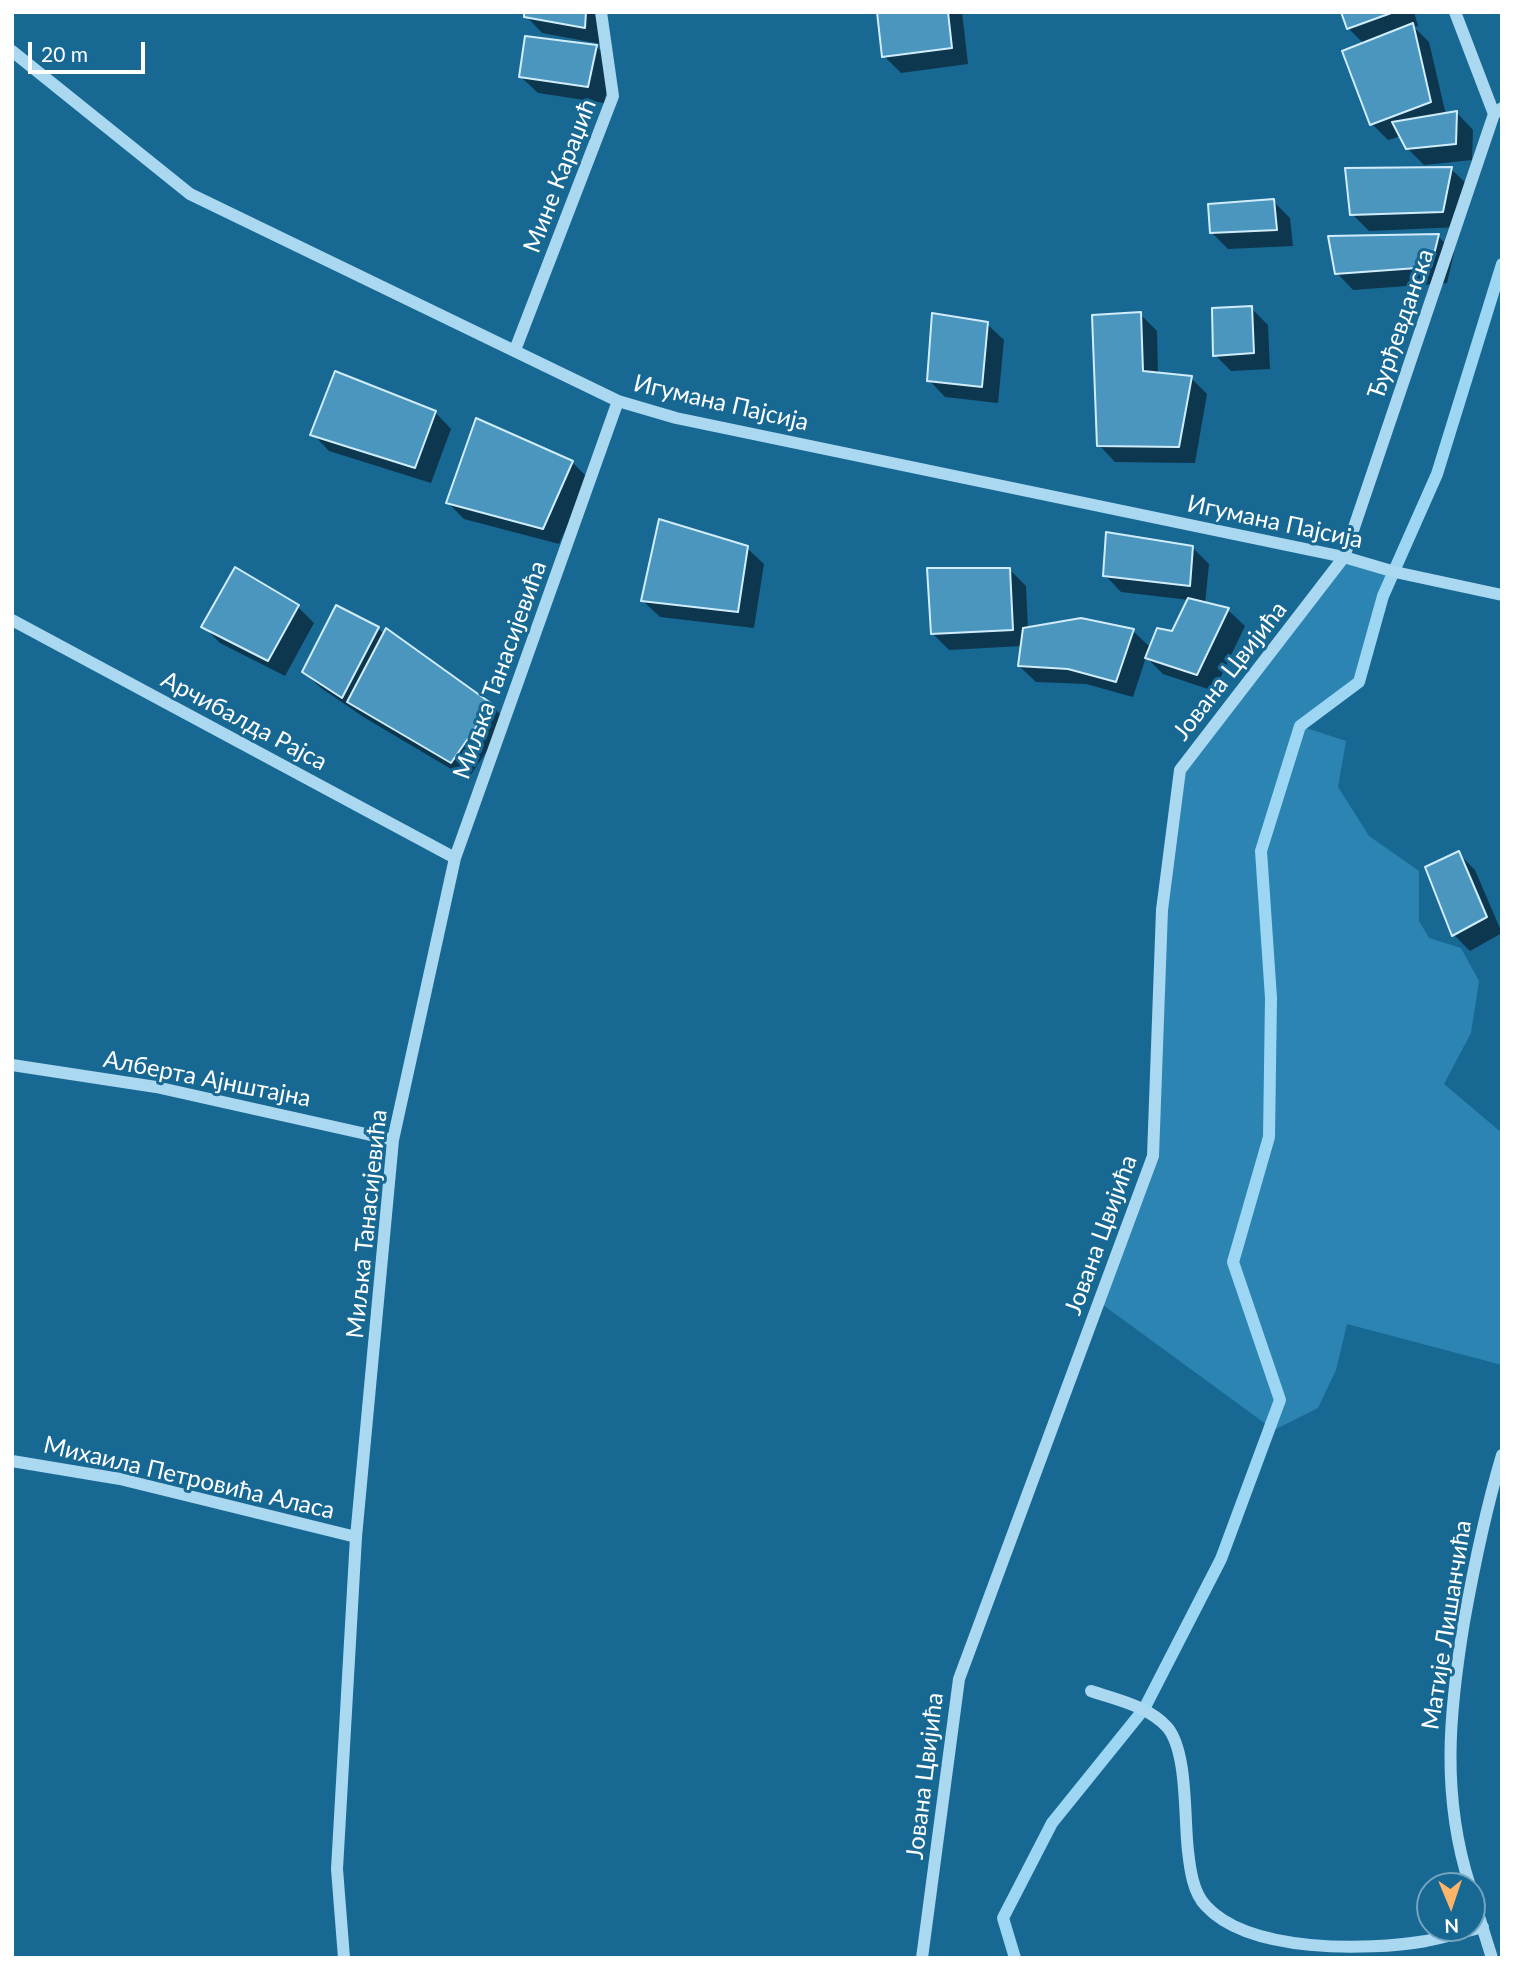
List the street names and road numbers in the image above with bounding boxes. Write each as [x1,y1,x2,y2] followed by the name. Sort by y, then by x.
[517,95,603,257] street label: Мине Караџић
[1362,245,1440,403] street label: Ђурђевданска
[631,369,811,437] street label: Игумана Пајсија
[1185,489,1365,555] street label: Игумана Пајсија
[447,557,553,783] street label: Миљка Танасијевића
[1167,596,1293,746] street label: Јована Цвијића
[156,665,332,777] street label: Арчибалда Рајса
[101,1045,313,1113] street label: Алберта Ајнштајна
[341,1108,393,1340] street label: Миљка Танасијевића
[1059,1151,1143,1319] street label: Јована Цвијића
[41,1430,337,1526] street label: Михаила Петровића Аласа
[1416,1518,1478,1732] street label: Матије Лишанчића
[900,1691,950,1861] street label: Јована Цвијића

